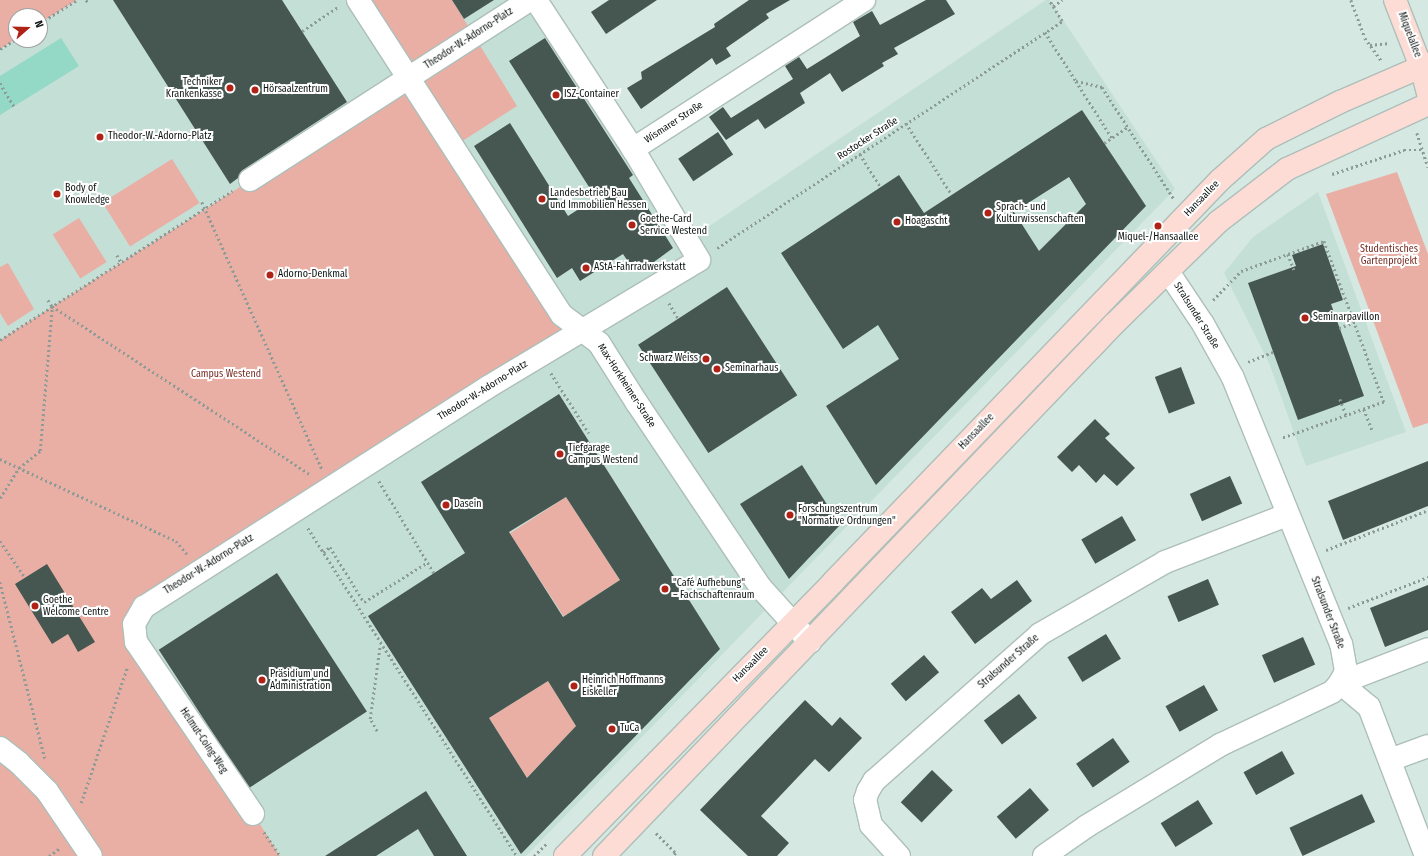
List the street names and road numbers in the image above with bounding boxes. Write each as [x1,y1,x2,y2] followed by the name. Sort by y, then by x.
[422,6,516,72] street label: Theodor-W.-Adorno-Platz
[1395,11,1423,59] street label: Miquelallee
[642,100,706,146] street label: Wismarer Straße
[836,115,900,163] street label: Rostocker Straße
[1182,179,1222,219] street label: Hansaallee
[1171,280,1221,352] street label: Stralsunder Straße
[594,342,658,430] street label: Max-Horkheimer-Straße
[436,359,530,423] street label: Theodor-W.-Adorno-Platz
[957,412,997,452] street label: Hansaallee
[162,533,256,597] street label: Theodor-W.-Adorno-Platz
[1308,575,1346,651] street label: Stralsunder Straße
[976,632,1042,692] street label: Stralsunder Straße
[731,645,771,685] street label: Hansaallee
[177,706,229,776] street label: Helmut-Coing-Weg

